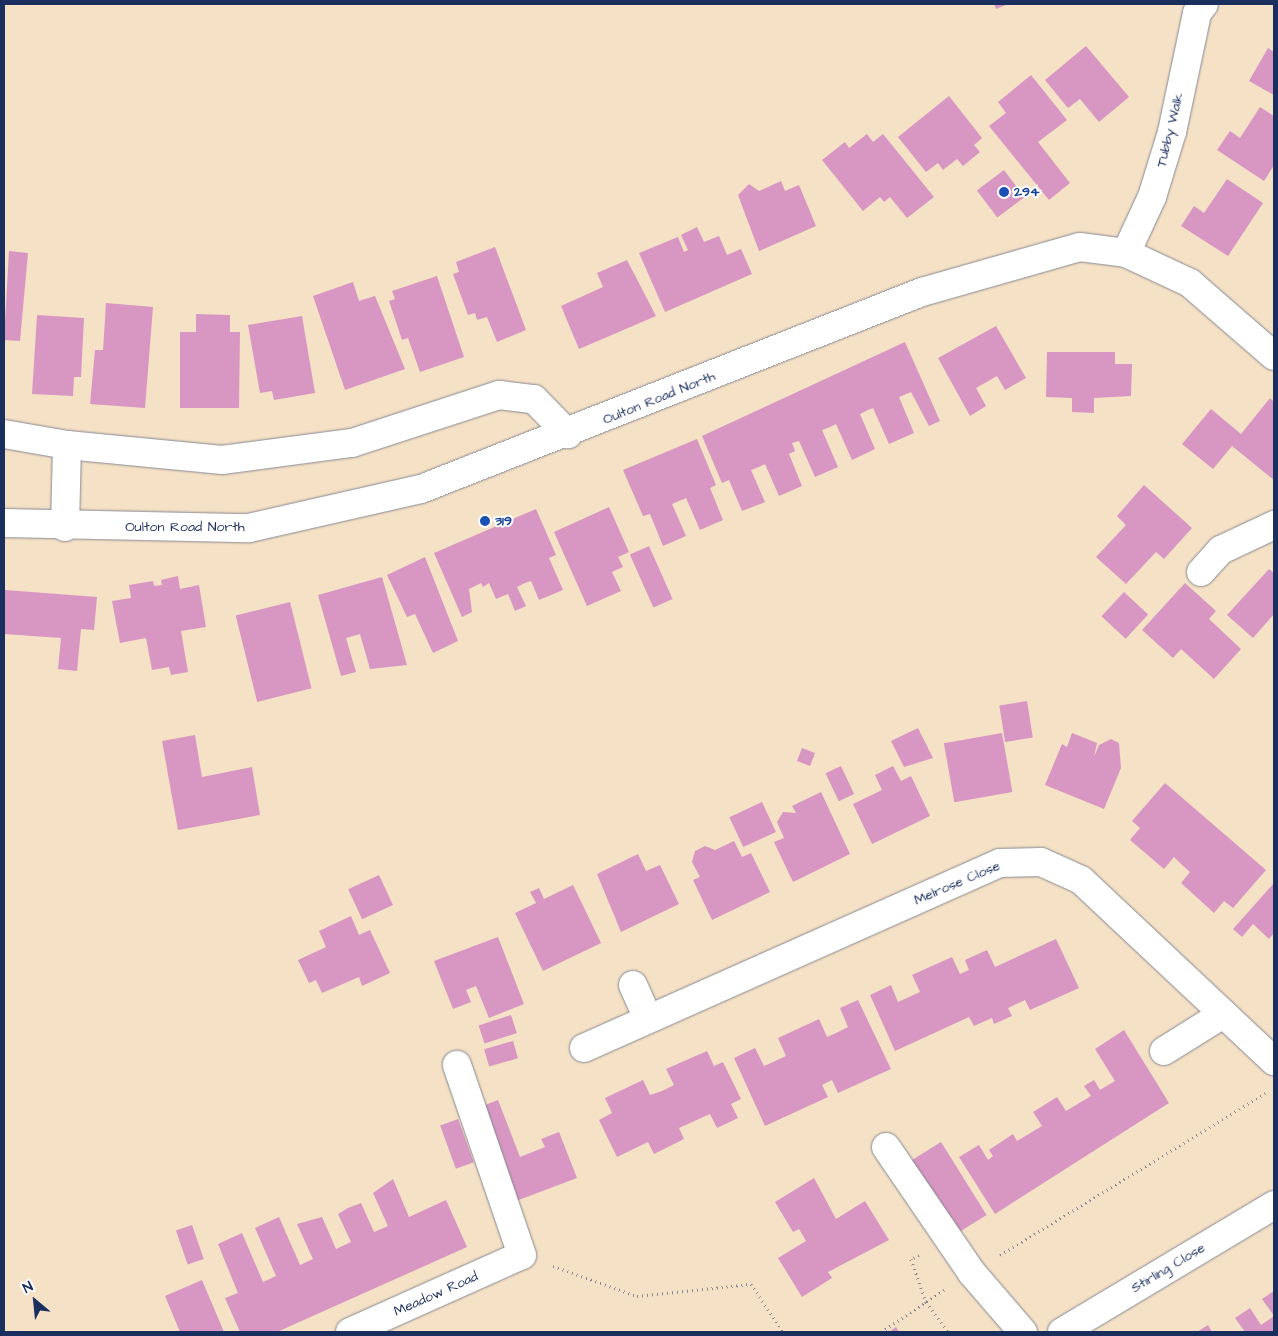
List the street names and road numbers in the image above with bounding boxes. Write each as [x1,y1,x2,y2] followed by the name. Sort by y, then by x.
[1153,91,1187,169] street label: Tubby Walk
[600,368,718,428] street label: Oulton Road North
[125,519,245,535] street label: Oulton Road North
[911,857,1003,909] street label: Melrose Close
[1128,1239,1208,1297] street label: Stirling Close
[391,1268,481,1320] street label: Meadow Road

